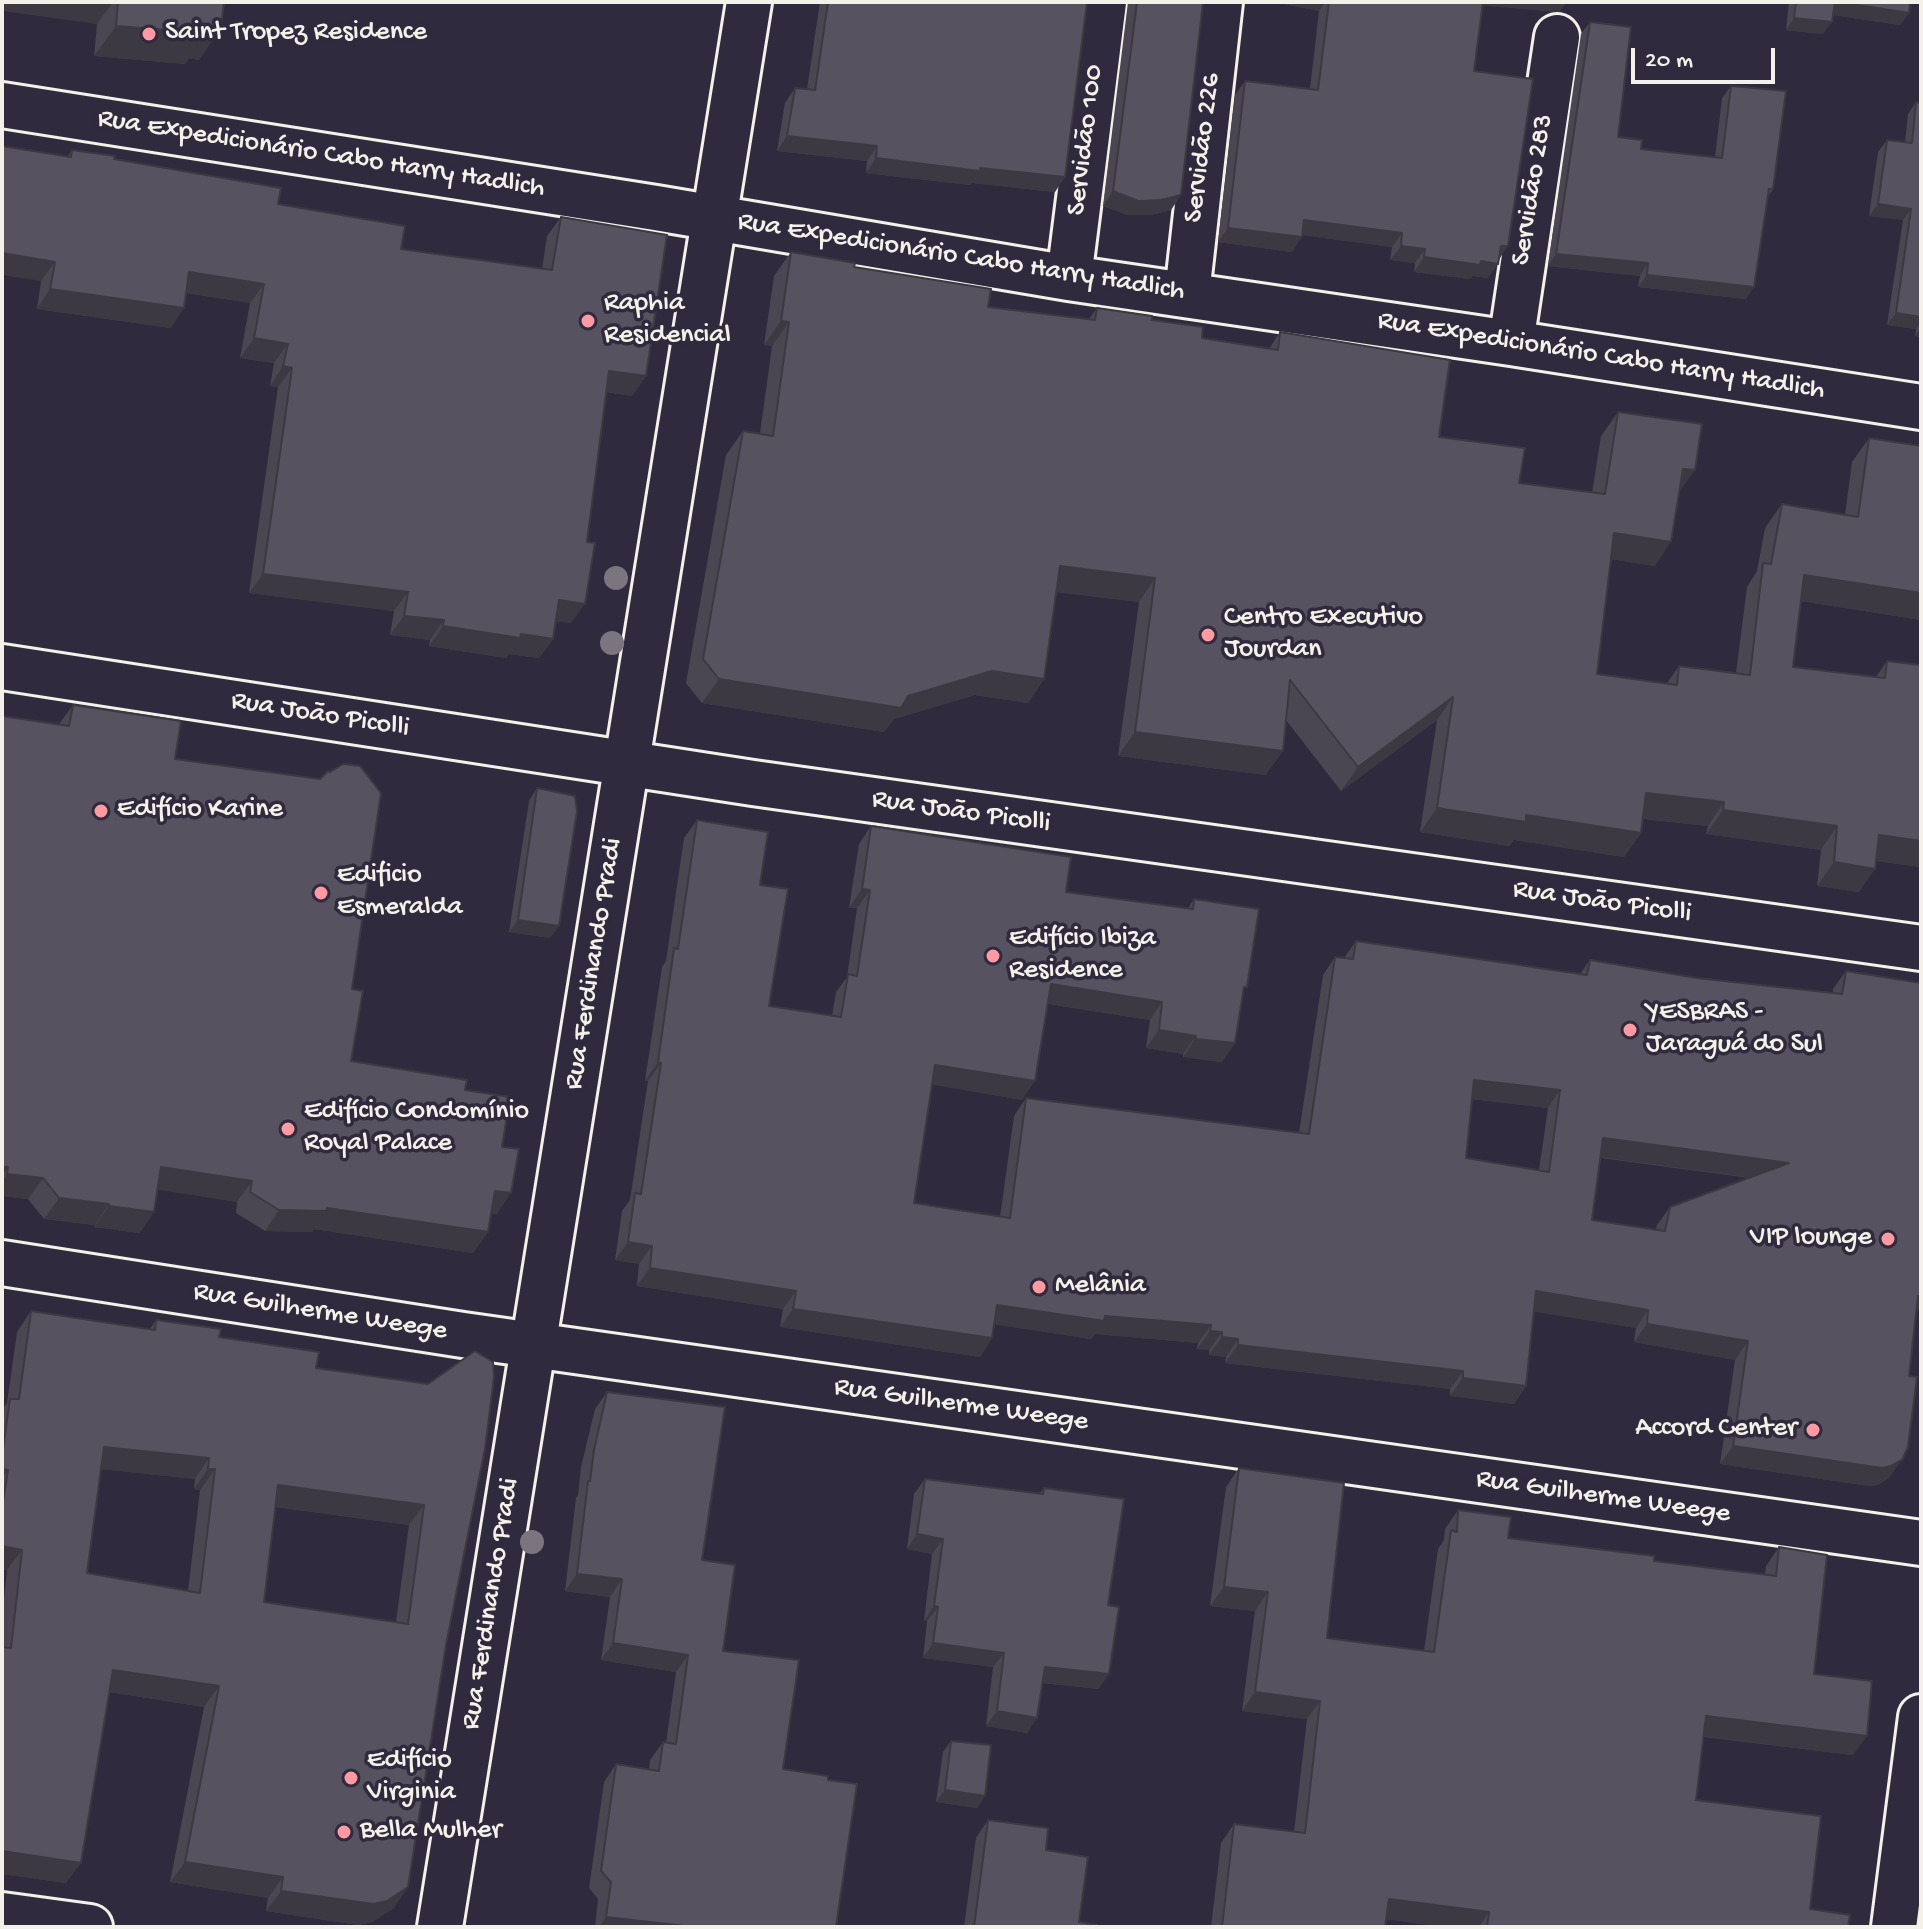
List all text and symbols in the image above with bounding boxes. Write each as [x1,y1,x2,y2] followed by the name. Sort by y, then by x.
[165,17,427,51] place label: Saint Tropez Residence
[140,25,158,43] marker: Saint Tropez Residence
[1635,32,1779,82] scale bar
[1645,47,1693,76] text: 20 m
[1061,63,1113,217] street label: Servidão 100
[1178,71,1230,225] street label: Servidão 226
[95,103,547,207] street label: Rua Expedicionário Cabo Harry Hadlich
[1505,112,1563,268] street label: Servidão 283
[735,206,1187,310] street label: Rua Expedicionário Cabo Harry Hadlich
[604,288,731,354] place label: Raphia Residencial
[1375,305,1827,409] street label: Rua Expedicionário Cabo Harry Hadlich
[579,312,597,330] marker: Raphia Residencial
[1224,602,1423,668] place label: Centro Executivo Jourdan
[1199,626,1217,644] marker: Centro Executivo Jourdan
[228,685,412,747] street label: Rua João Picolli
[870,784,1052,842] street label: Rua João Picolli
[117,794,283,828] place label: Edifício Karine
[92,802,110,820] marker: Edifício Karine
[559,836,631,1092] street label: Rua Ferdinando Pradi
[337,860,463,926] place label: Edificio Esmeralda
[1511,874,1693,932] street label: Rua João Picolli
[312,884,330,902] marker: Edificio Esmeralda
[1009,923,1156,989] place label: Edifício Ibiza Residence
[984,947,1002,965] marker: Edifício Ibiza Residence
[1646,997,1823,1063] place label: YESBRAS - Jaraguá do Sul
[1621,1021,1639,1039] marker: YESBRAS - Jaraguá do Sul
[304,1096,529,1162] place label: Edifício Condomínio Royal Palace
[279,1120,297,1138] marker: Edifício Condomínio Royal Palace
[1750,1222,1872,1256] place label: VIP lounge
[1879,1230,1897,1248] marker: VIP lounge
[1055,1270,1146,1304] place label: Melânia
[191,1276,449,1350] street label: Rua Guilherme Weege
[1030,1278,1048,1296] marker: Melânia
[832,1372,1090,1440] street label: Rua Guilherme Weege
[1635,1413,1797,1447] place label: Accord Center
[1804,1421,1822,1439] marker: Accord Center
[1474,1464,1732,1532] street label: Rua Guilherme Weege
[456,1476,528,1732] street label: Rua Ferdinando Pradi
[367,1745,455,1811] place label: Edifício Virginia
[342,1769,360,1787] marker: Edifício Virginia
[360,1815,501,1849] place label: Bella Mulher
[335,1823,353,1841] marker: Bella Mulher

